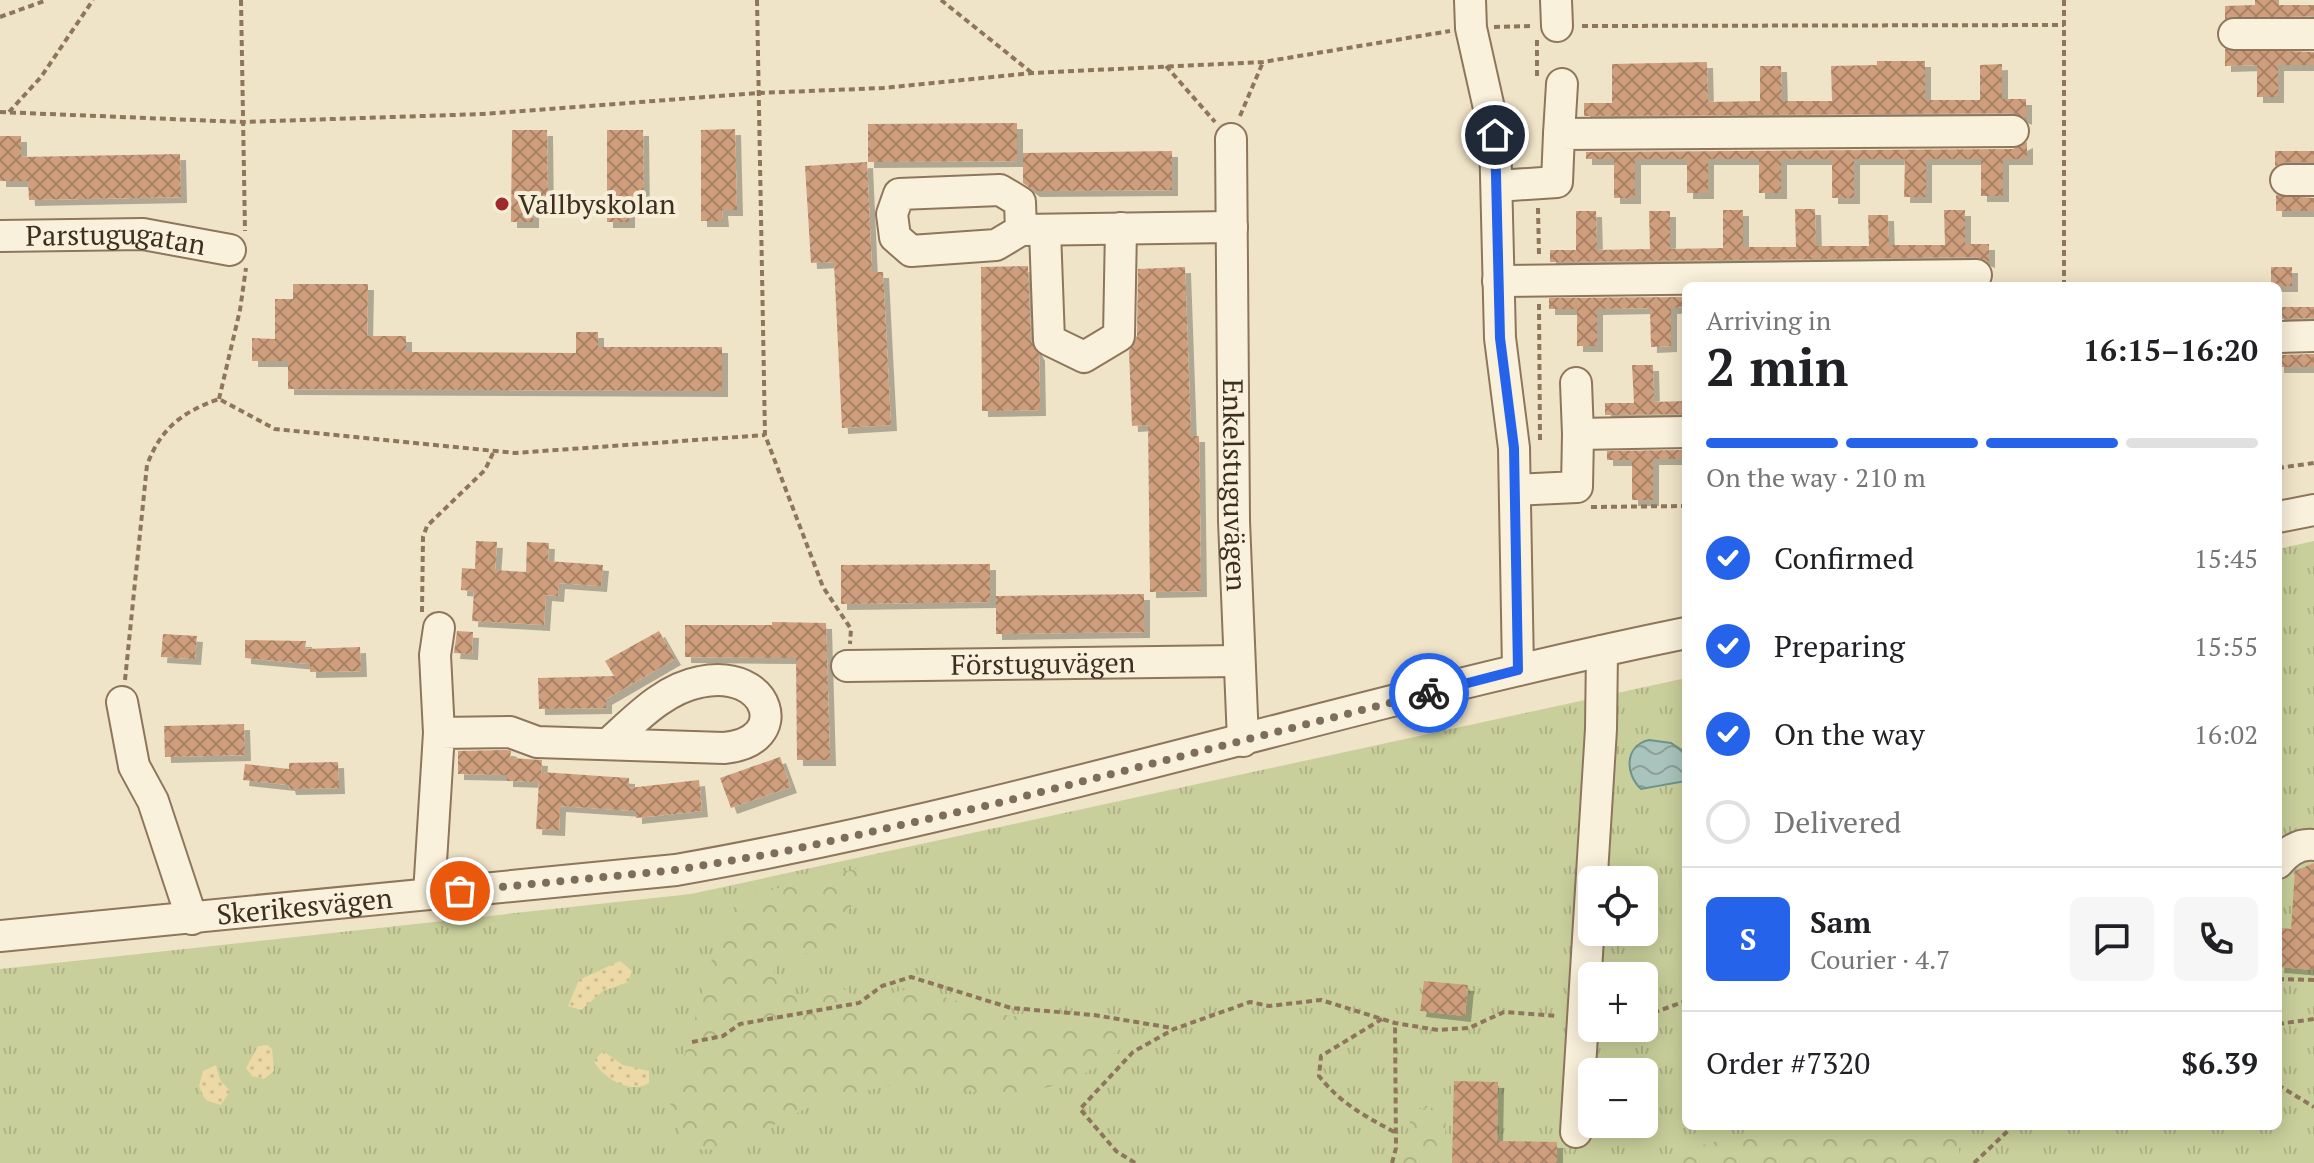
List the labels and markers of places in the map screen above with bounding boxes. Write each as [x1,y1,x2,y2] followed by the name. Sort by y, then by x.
[1461,101,1529,169] pin
[518,185,676,222] place label: Vallbyskolan
[493,195,511,213] marker: Vallbyskolan
[426,857,494,925] pin

